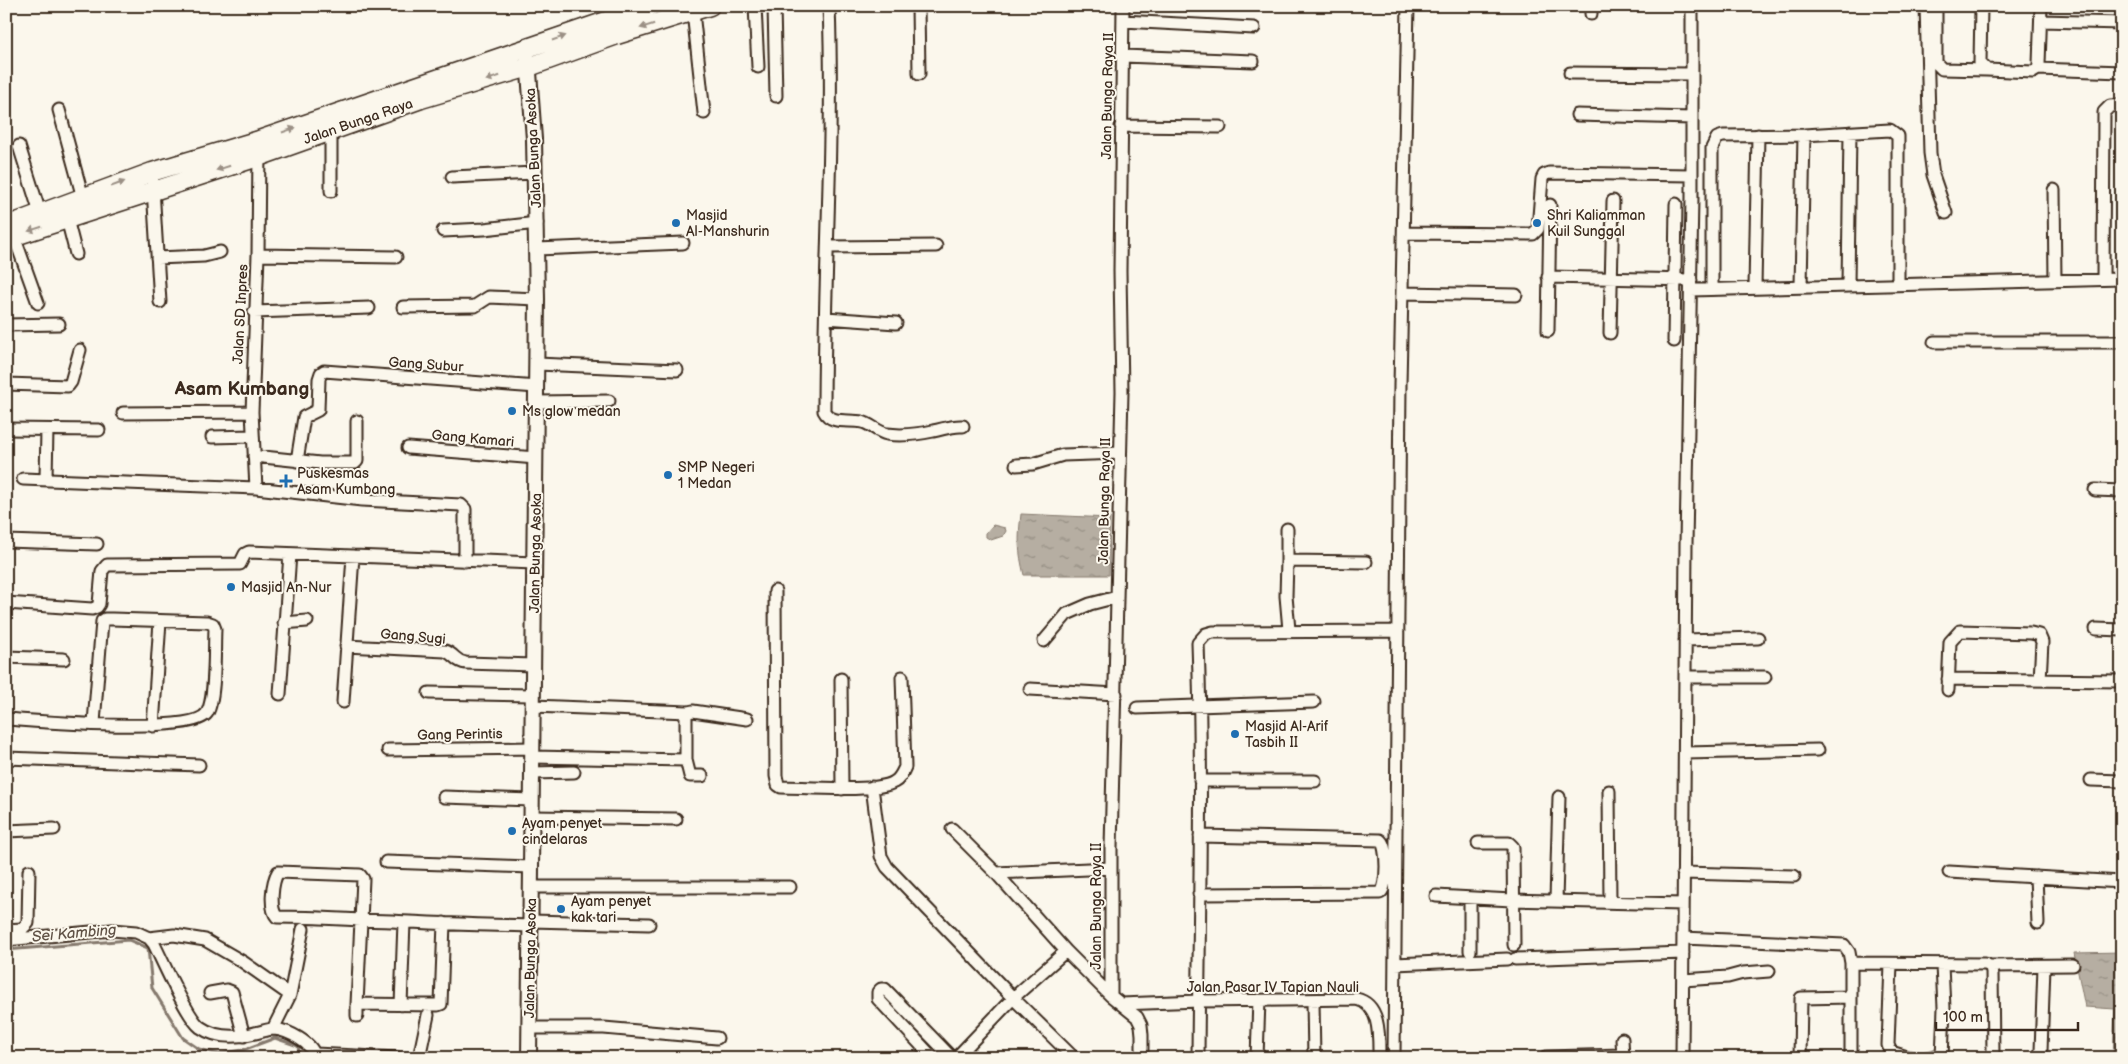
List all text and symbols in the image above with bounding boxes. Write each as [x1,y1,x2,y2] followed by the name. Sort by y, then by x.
[639,22,654,30] one-way arrow
[1098,32,1117,160] street label: Jalan Bunga Raya II
[552,34,567,42] one-way arrow
[485,74,500,82] one-way arrow
[522,87,545,208] street label: Jalan Bunga Asoka
[301,95,415,148] street label: Jalan Bunga Raya
[282,126,297,134] one-way arrow
[215,164,230,172] one-way arrow
[110,180,125,188] one-way arrow
[686,207,769,240] place label: Masjid Al-Manshurin
[1547,207,1646,240] place label: Shri Kaliamman Kuil Sunggal
[670,217,682,229] marker: Masjid Al-Manshurin
[1531,217,1543,229] marker: Shri Kaliamman Kuil Sunggal
[27,225,42,233] one-way arrow
[229,264,252,364] street label: Jalan SD Inpres
[388,353,465,376] street label: Gang Subur
[174,378,309,401] district label: Asam Kumbang
[522,403,621,420] place label: Ms glow medan
[506,405,518,417] marker: Ms glow medan
[431,426,515,451] street label: Gang Kamari
[1095,437,1114,565] street label: Jalan Bunga Raya II
[678,459,755,492] place label: SMP Negeri 1 Medan
[297,465,395,498] place label: Puskesmas Asam Kumbang
[662,469,674,481] marker: SMP Negeri 1 Medan
[279,474,293,488] marker: Puskesmas Asam Kumbang
[526,493,545,613] street label: Jalan Bunga Asoka
[241,579,332,596] place label: Masjid An-Nur
[225,581,237,593] marker: Masjid An-Nur
[380,625,446,648] street label: Gang Sugi
[1245,718,1329,751] place label: Masjid Al-Arif Tasbih II
[417,725,503,744] street label: Gang Perintis
[1229,728,1241,740] marker: Masjid Al-Arif Tasbih II
[522,815,603,848] place label: Ayam penyet cindelaras
[506,825,518,837] marker: Ayam penyet cindelaras
[1088,843,1105,969] street label: Jalan Bunga Raya II
[571,893,652,926] place label: Ayam penyet kak tari
[521,898,540,1018] street label: Jalan Bunga Asoka
[555,903,567,915] marker: Ayam penyet kak tari
[31,920,118,947] water label: Sei Kambing
[1187,979,1359,996] street label: Jalan Pasar IV Tapian Nauli
[1936,999,2078,1031] scale bar
[1943,1008,1983,1027] text: 100 m

